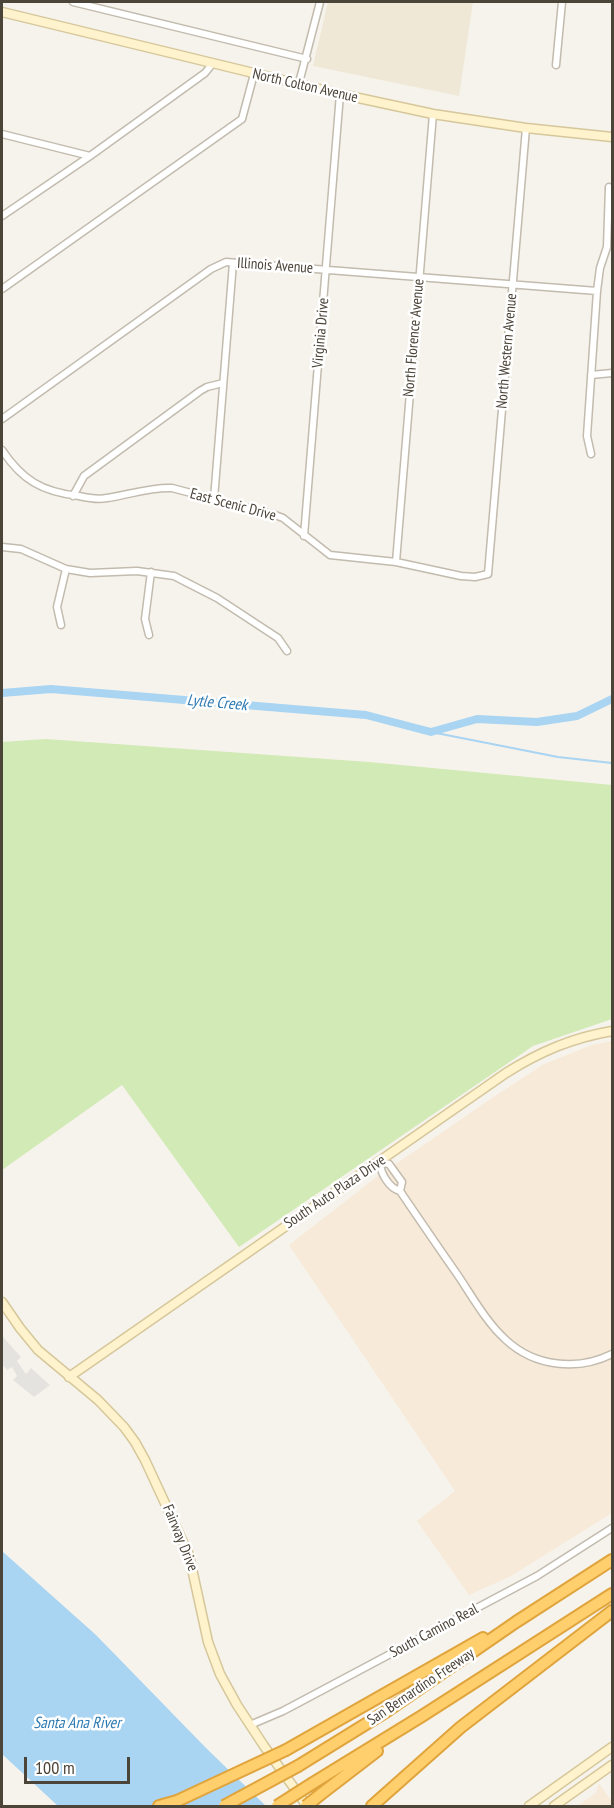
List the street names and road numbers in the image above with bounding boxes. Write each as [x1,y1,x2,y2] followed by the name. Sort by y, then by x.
[251,65,359,107] street label: North Colton Avenue
[236,254,314,278] street label: Illinois Avenue
[400,278,428,398] street label: North Florence Avenue
[493,293,521,409] street label: North Western Avenue
[309,297,333,369] street label: Virginia Drive
[188,485,278,525] street label: East Scenic Drive
[281,1151,389,1233] street label: South Auto Plaza Drive
[158,1502,202,1574] street label: Fairway Drive
[387,1600,481,1662] street label: South Camino Real
[364,1645,478,1729] street label: San Bernardino Freeway

